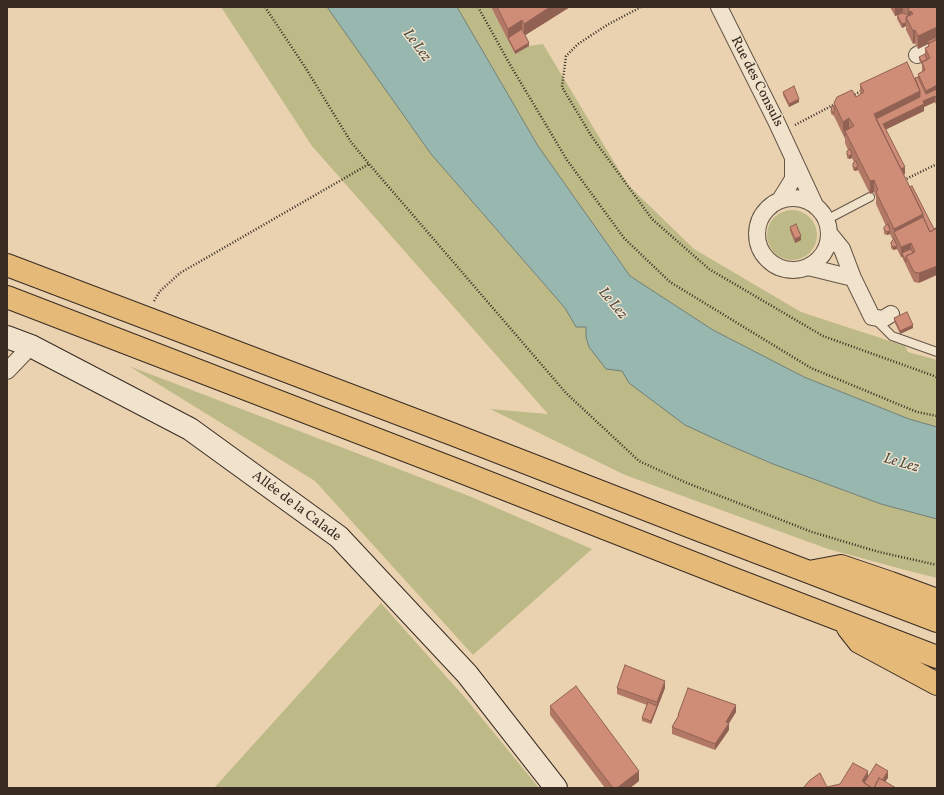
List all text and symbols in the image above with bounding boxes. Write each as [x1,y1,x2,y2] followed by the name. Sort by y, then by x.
[398,26,434,66] water label: Le Lez
[726,34,786,130] street label: Rue des Consuls
[594,284,630,324] water label: Le Lez
[881,450,921,478] water label: Le Lez
[248,468,344,546] street label: Allée de la Calade

